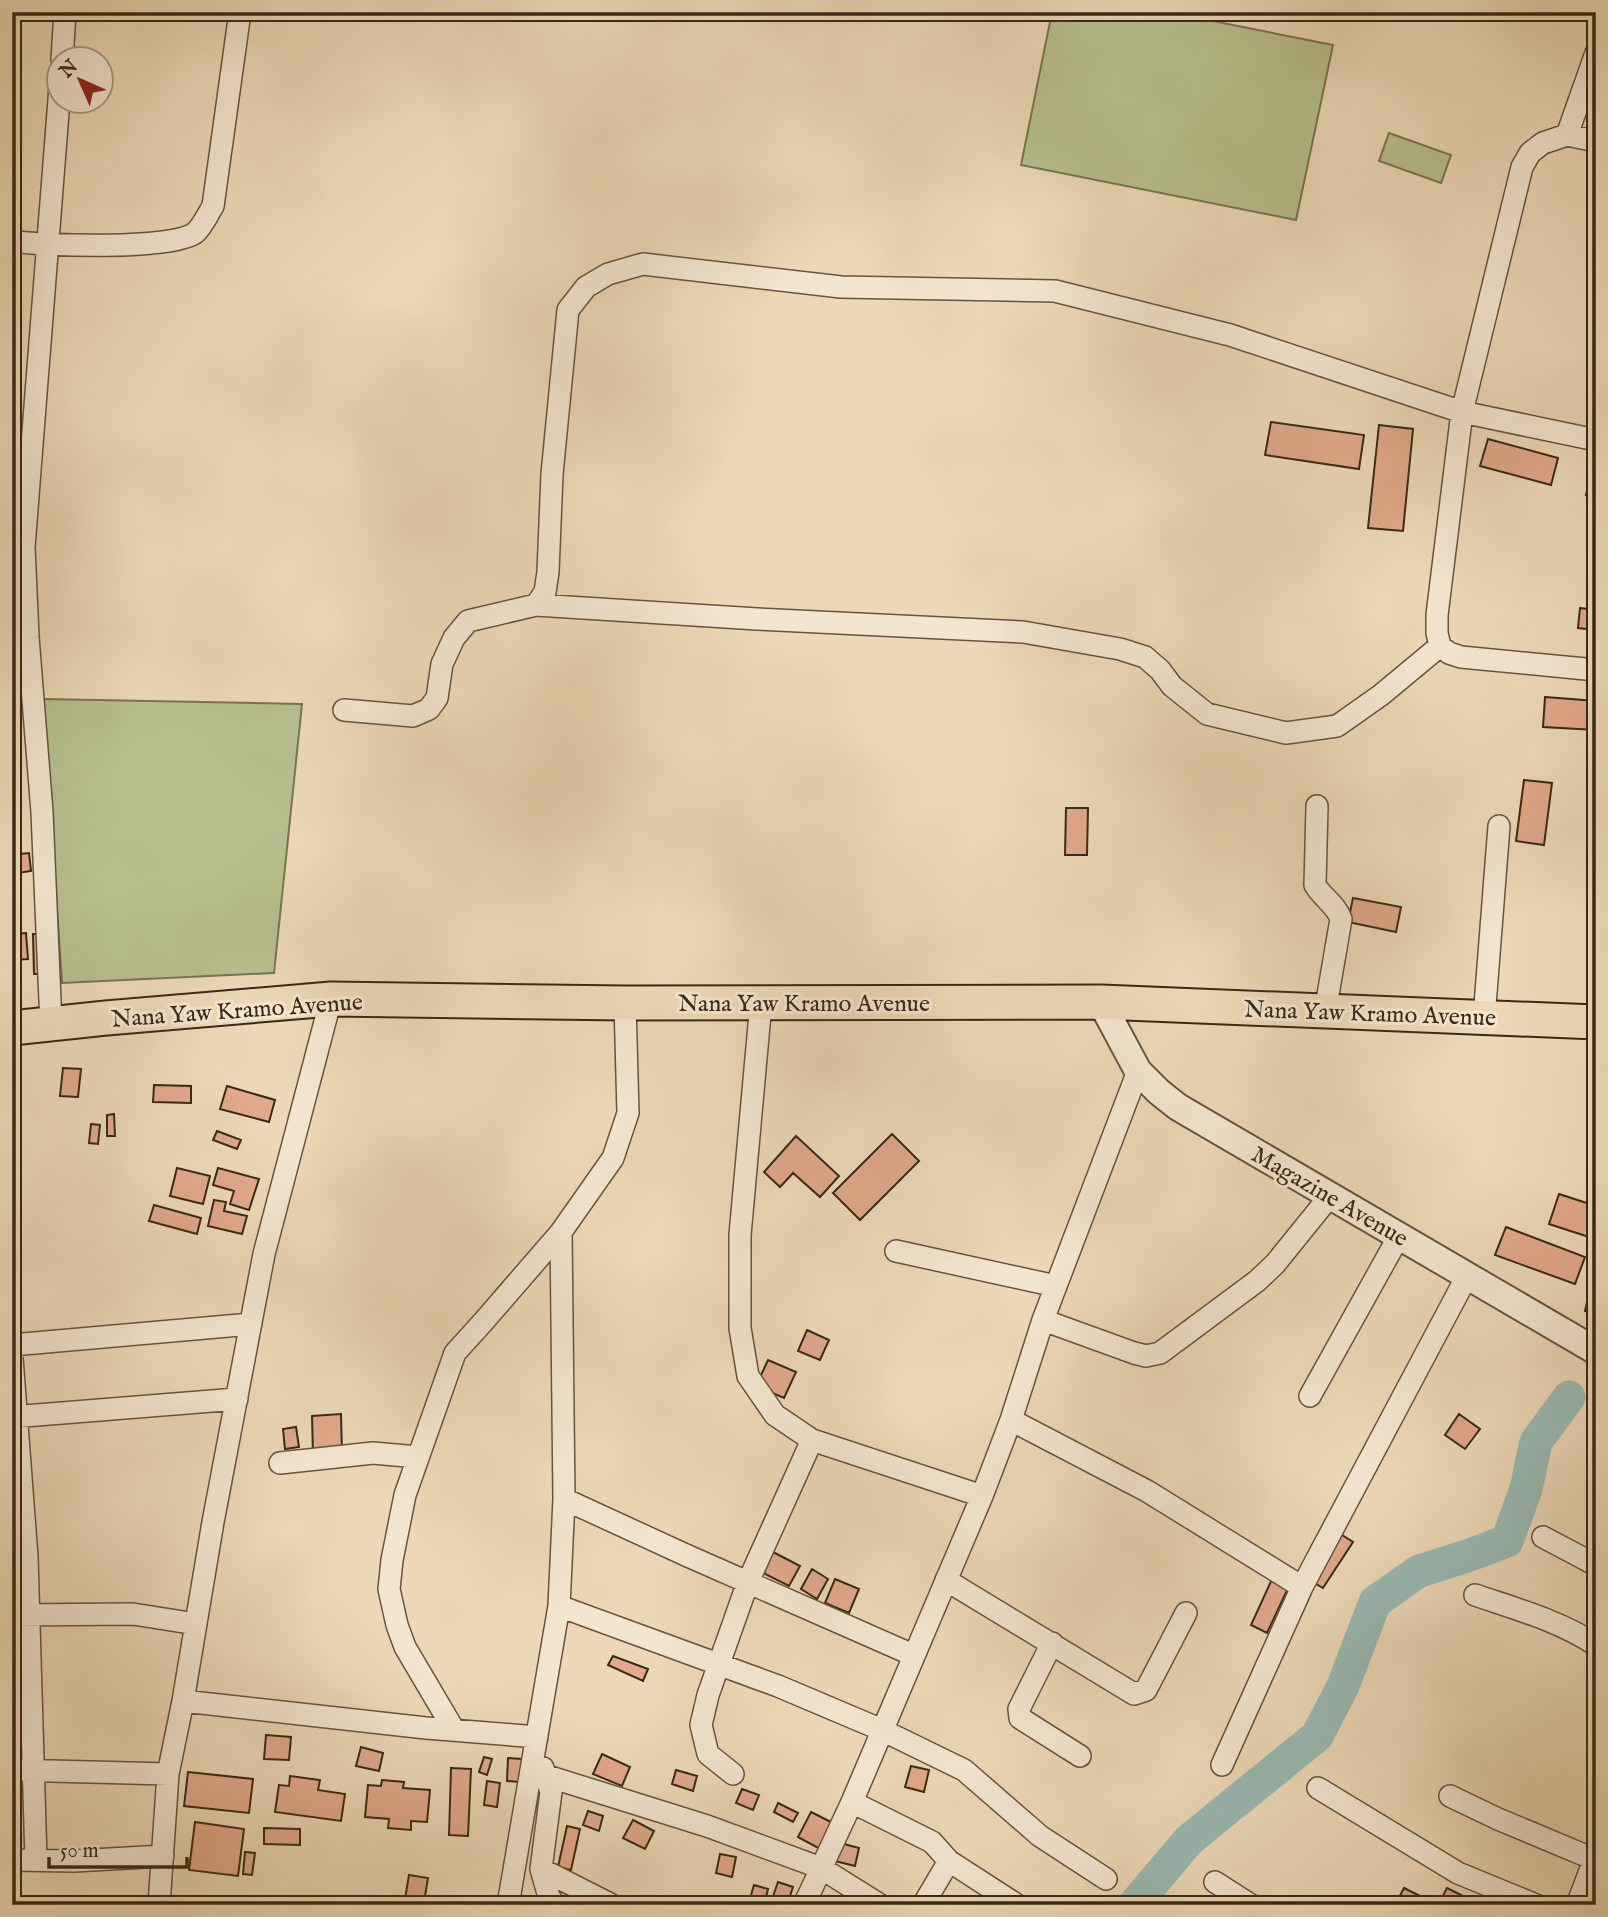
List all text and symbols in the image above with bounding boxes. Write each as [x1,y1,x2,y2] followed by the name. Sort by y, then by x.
[46,46,116,116] north arrow
[54,55,84,84] text: N
[110,987,364,1036] street label: Nana Yaw Kramo Avenue
[678,989,930,1020] street label: Nana Yaw Kramo Avenue
[1243,995,1496,1034] street label: Nana Yaw Kramo Avenue
[1245,1140,1413,1255] street label: Magazine Avenue
[49,1826,187,1870] scale bar
[60,1838,99,1865] text: 50 m

